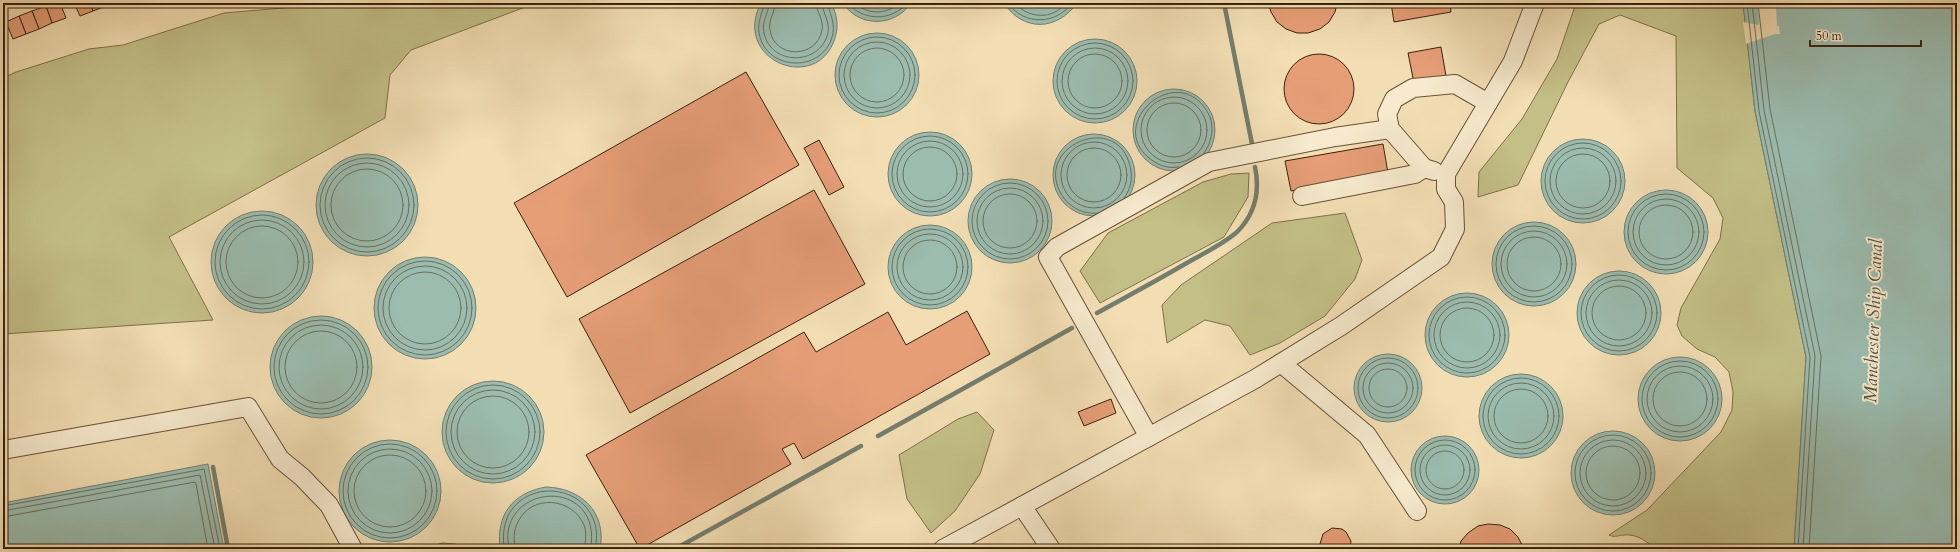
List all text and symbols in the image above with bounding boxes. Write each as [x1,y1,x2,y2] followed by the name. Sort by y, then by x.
[1810,22,1921,48] scale bar
[1816,28,1843,44] text: 50 m
[1858,238,1889,403] water label: Manchester Ship Canal

